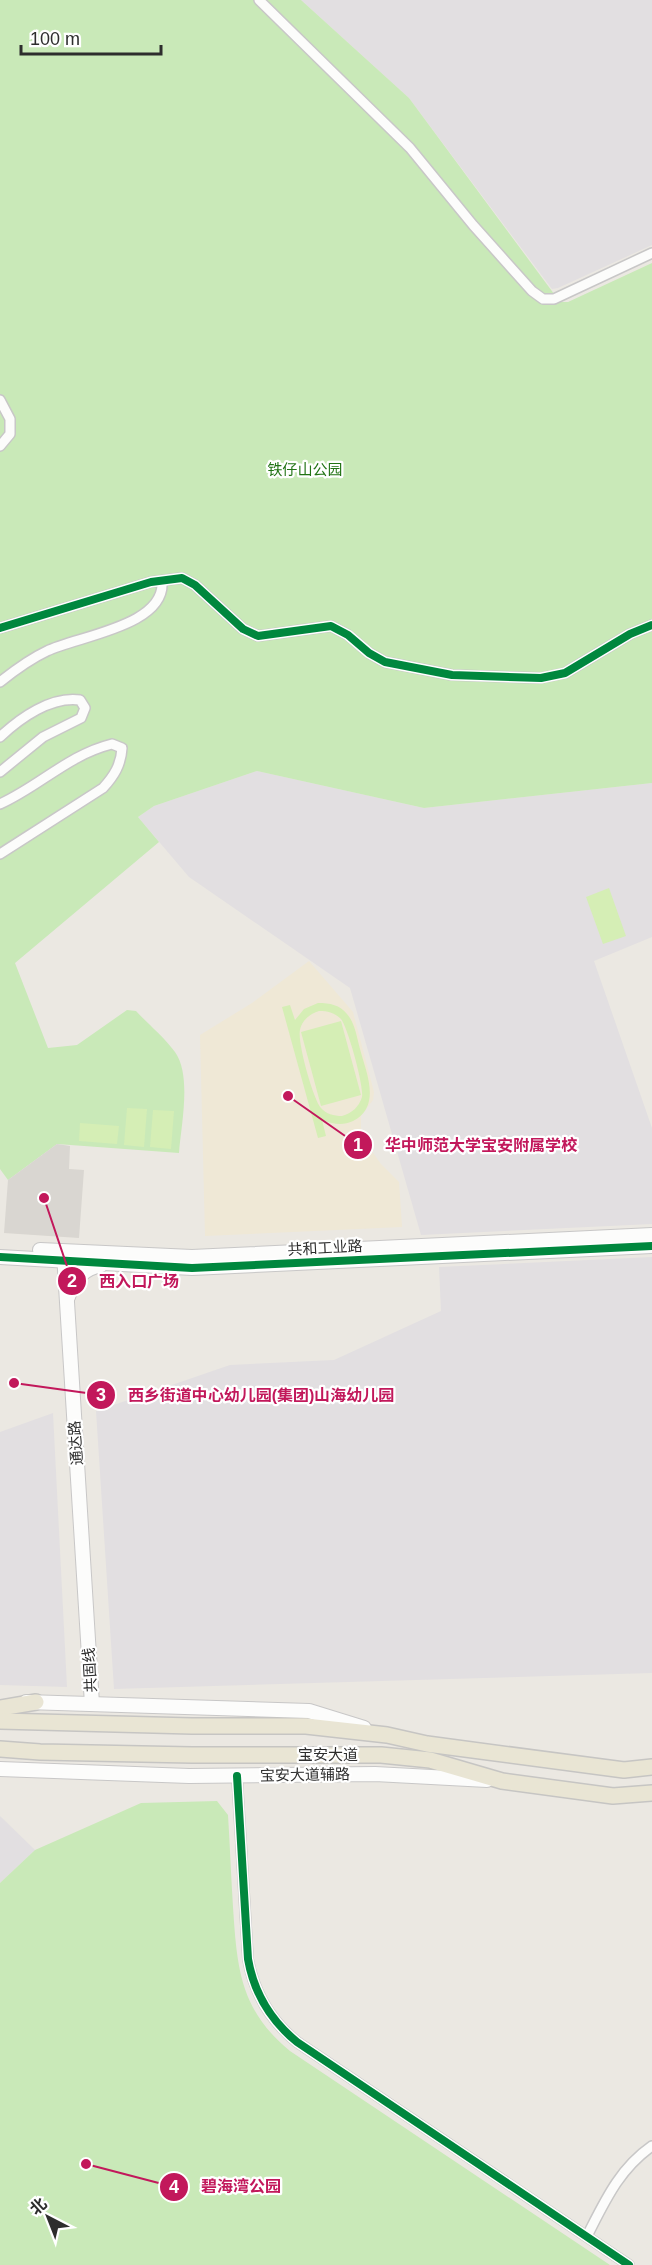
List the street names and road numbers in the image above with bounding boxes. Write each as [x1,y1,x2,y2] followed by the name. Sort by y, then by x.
[287,1237,363,1258] street label: 共和工业路
[65,1420,86,1466] street label: 通达路
[80,1647,99,1693] street label: 共固线
[298,1746,358,1763] street label: 宝安大道
[260,1765,350,1784] street label: 宝安大道辅路

